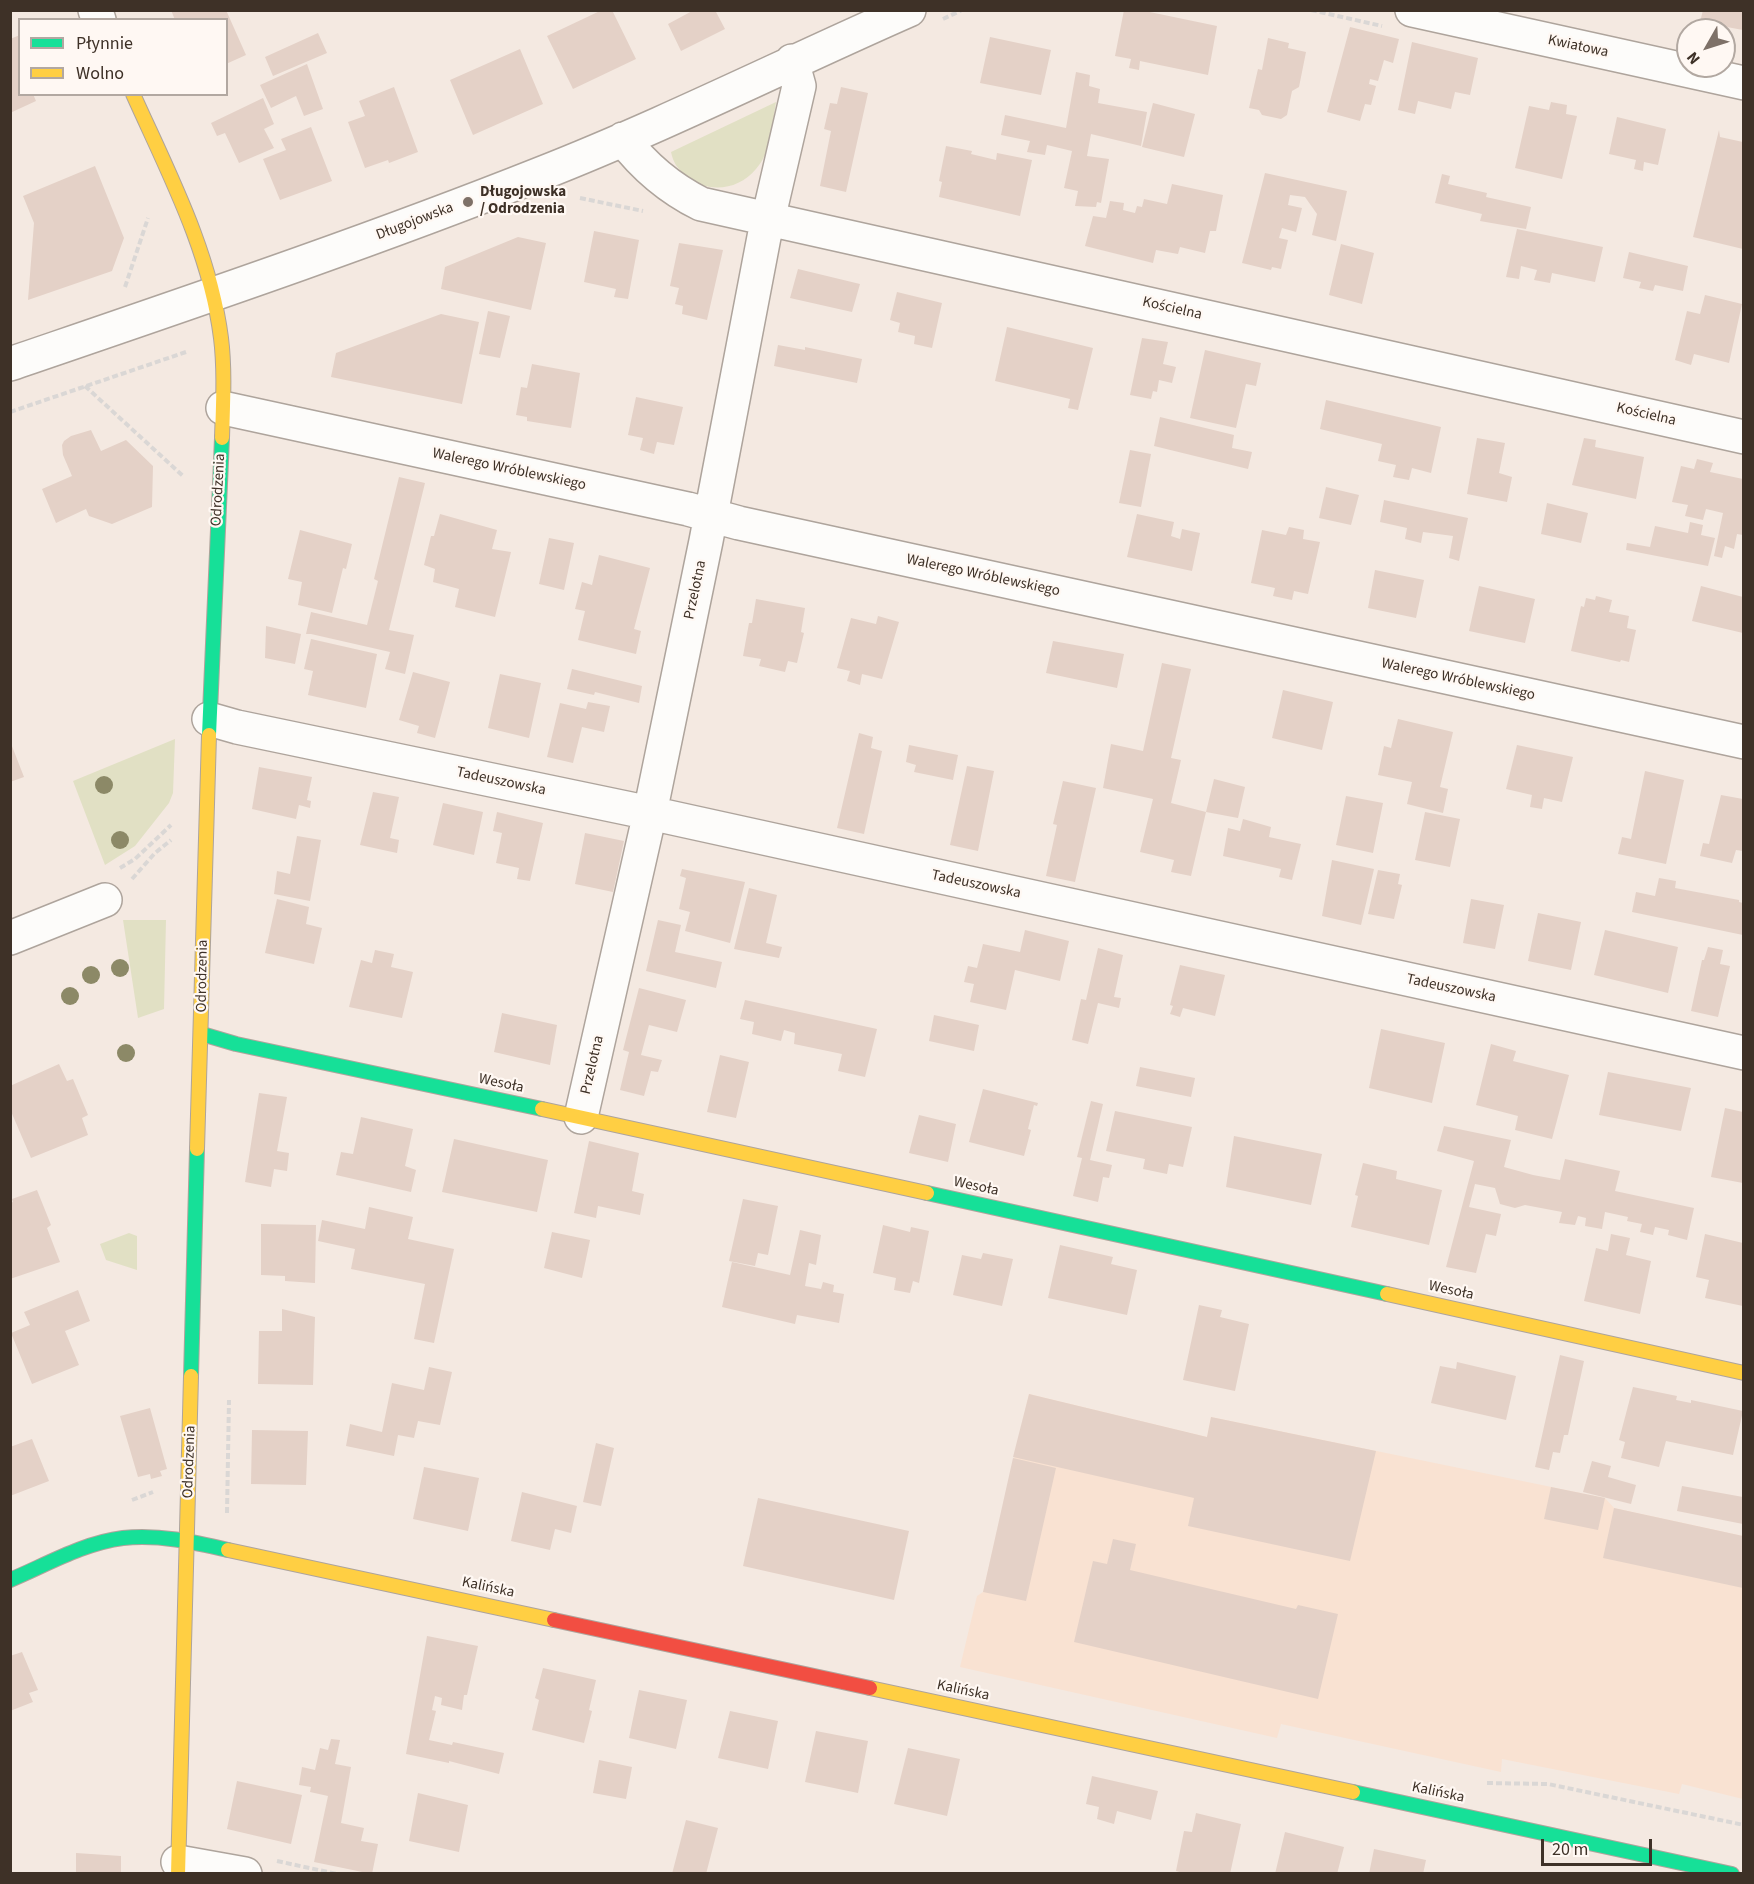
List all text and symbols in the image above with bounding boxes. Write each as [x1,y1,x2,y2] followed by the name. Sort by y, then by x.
[18,18,228,96] legend
[1676,18,1736,78] north arrow
[76,31,133,56] text: Płynnie
[1546,32,1610,62] street label: Kwiatowa
[1682,47,1705,69] text: N
[76,61,124,86] text: Wolno
[480,184,566,219] place label: Długojowska / Odrodzenia
[461,195,475,209] marker: Długojowska / Odrodzenia
[374,199,456,245] street label: Długojowska
[1140,293,1204,325] street label: Kościelna
[1614,399,1678,431] street label: Kościelna
[430,445,588,495] street label: Walerego Wróblewskiego
[208,453,230,527] street label: Odrodzenia
[904,551,1062,601] street label: Walerego Wróblewskiego
[681,559,711,621] street label: Przelotna
[1379,655,1537,705] street label: Walerego Wróblewskiego
[455,764,547,800] street label: Tadeuszowska
[930,867,1022,903] street label: Tadeuszowska
[193,939,213,1013] street label: Odrodzenia
[1405,971,1497,1007] street label: Tadeuszowska
[578,1034,608,1096] street label: Przelotna
[477,1070,525,1098] street label: Wesoła
[952,1173,1000,1201] street label: Wesoła
[1427,1277,1475,1305] street label: Wesoła
[180,1425,200,1499] street label: Odrodzenia
[460,1574,516,1602] street label: Kalińska
[935,1677,991,1705] street label: Kalińska
[1410,1779,1466,1807] street label: Kalińska
[1544,1827,1655,1865] scale bar
[1552,1837,1588,1862] text: 20 m

